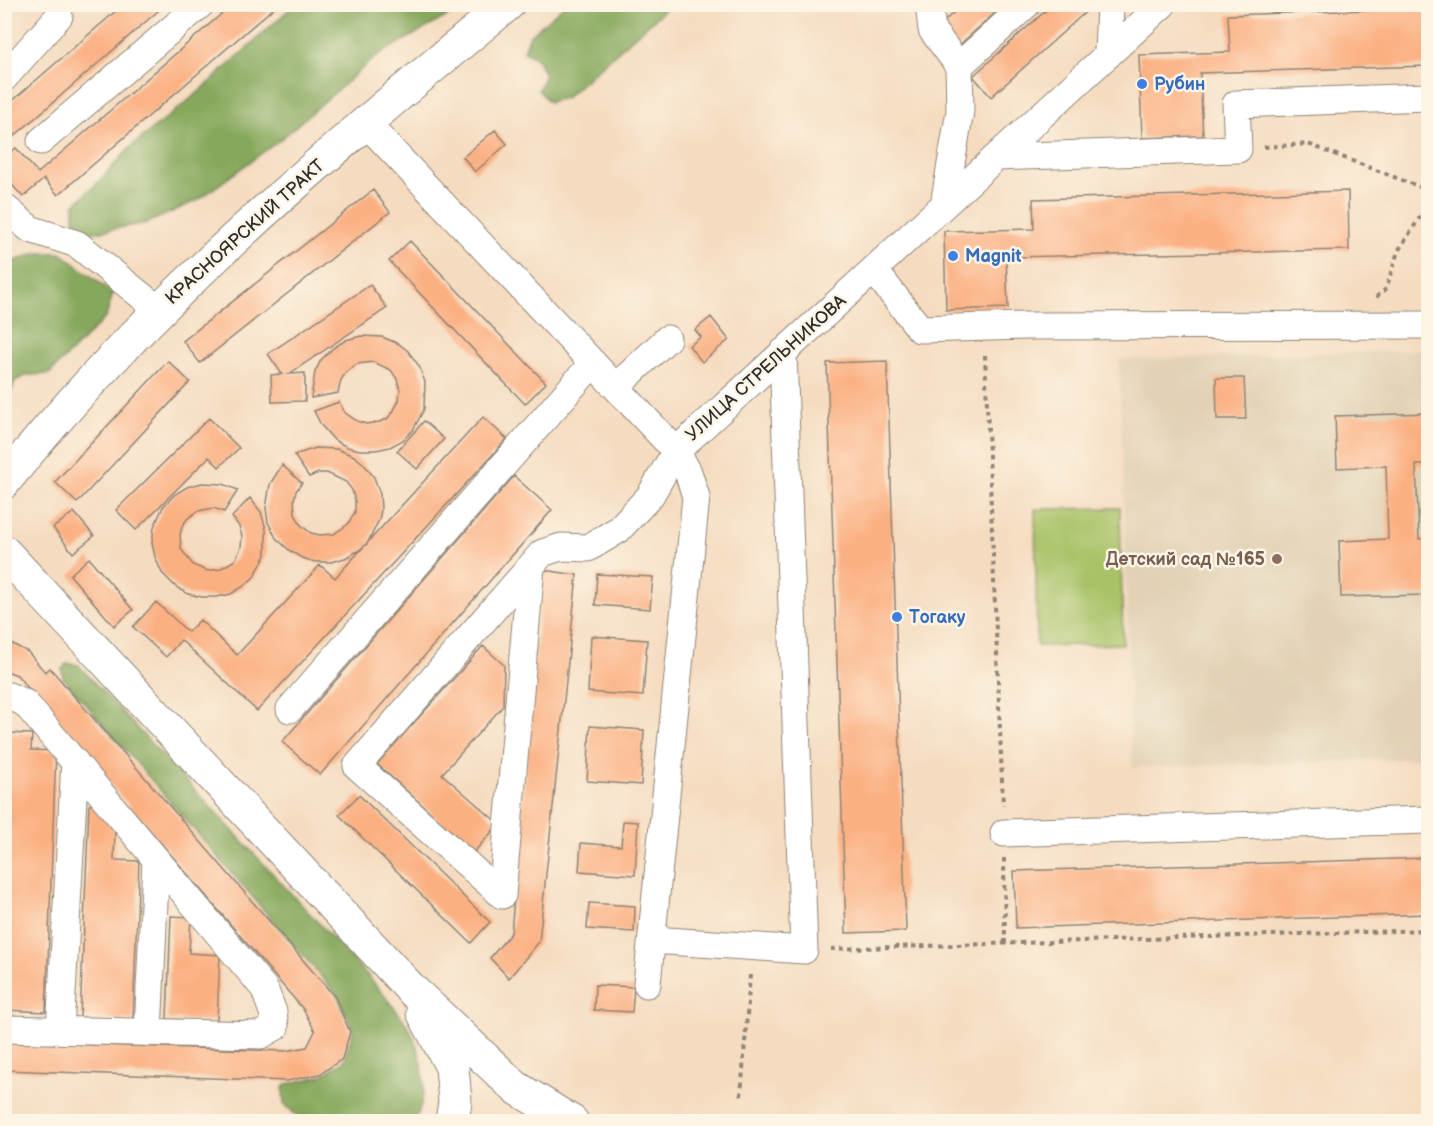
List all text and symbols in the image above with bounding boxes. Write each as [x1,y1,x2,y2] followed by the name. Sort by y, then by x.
[1154,74,1205,95] place label: Рубин
[1135,77,1149,91] marker: Рубин
[161,155,329,309] street label: КРАСНОЯРСКИЙ ТРАКТ
[965,246,1022,267] place label: Magnit
[946,249,960,263] marker: Magnit
[682,290,851,446] street label: УЛИЦА СТРЕЛЬНИКОВА
[1106,549,1265,570] place label: Детский сад №165
[1270,552,1284,566] marker: Детский сад №165
[909,607,966,628] place label: Тогаку
[890,610,904,624] marker: Тогаку

